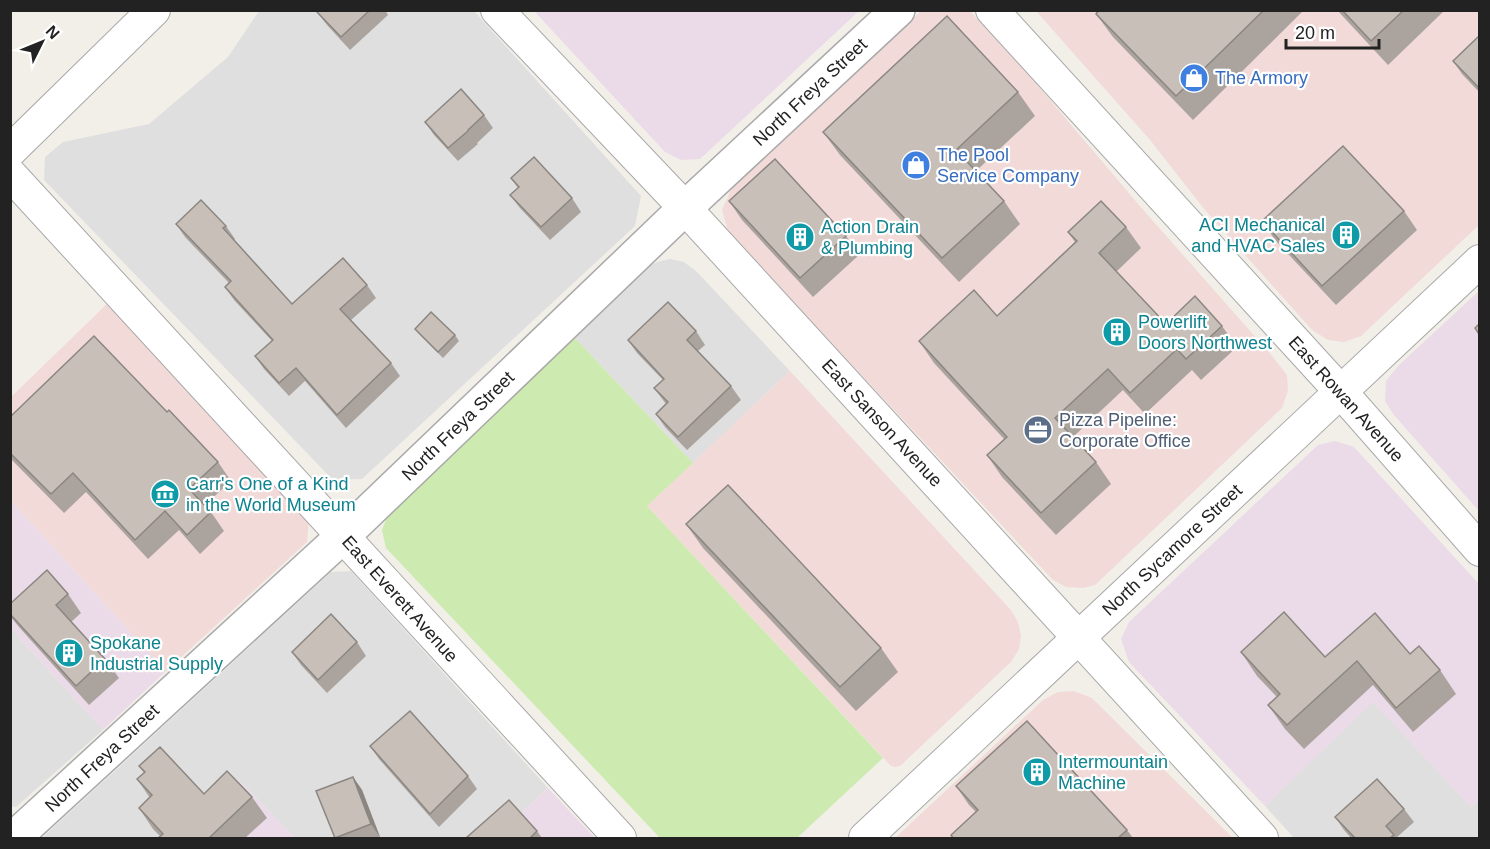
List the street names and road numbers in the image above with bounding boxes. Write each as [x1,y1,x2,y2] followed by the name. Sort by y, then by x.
[749,34,871,150] street label: North Freya Street
[1284,332,1408,466] street label: East Rowan Avenue
[818,355,946,491] street label: East Sanson Avenue
[398,367,518,485] street label: North Freya Street
[1098,480,1246,620] street label: North Sycamore Street
[338,532,462,666] street label: East Everett Avenue
[41,700,163,816] street label: North Freya Street

